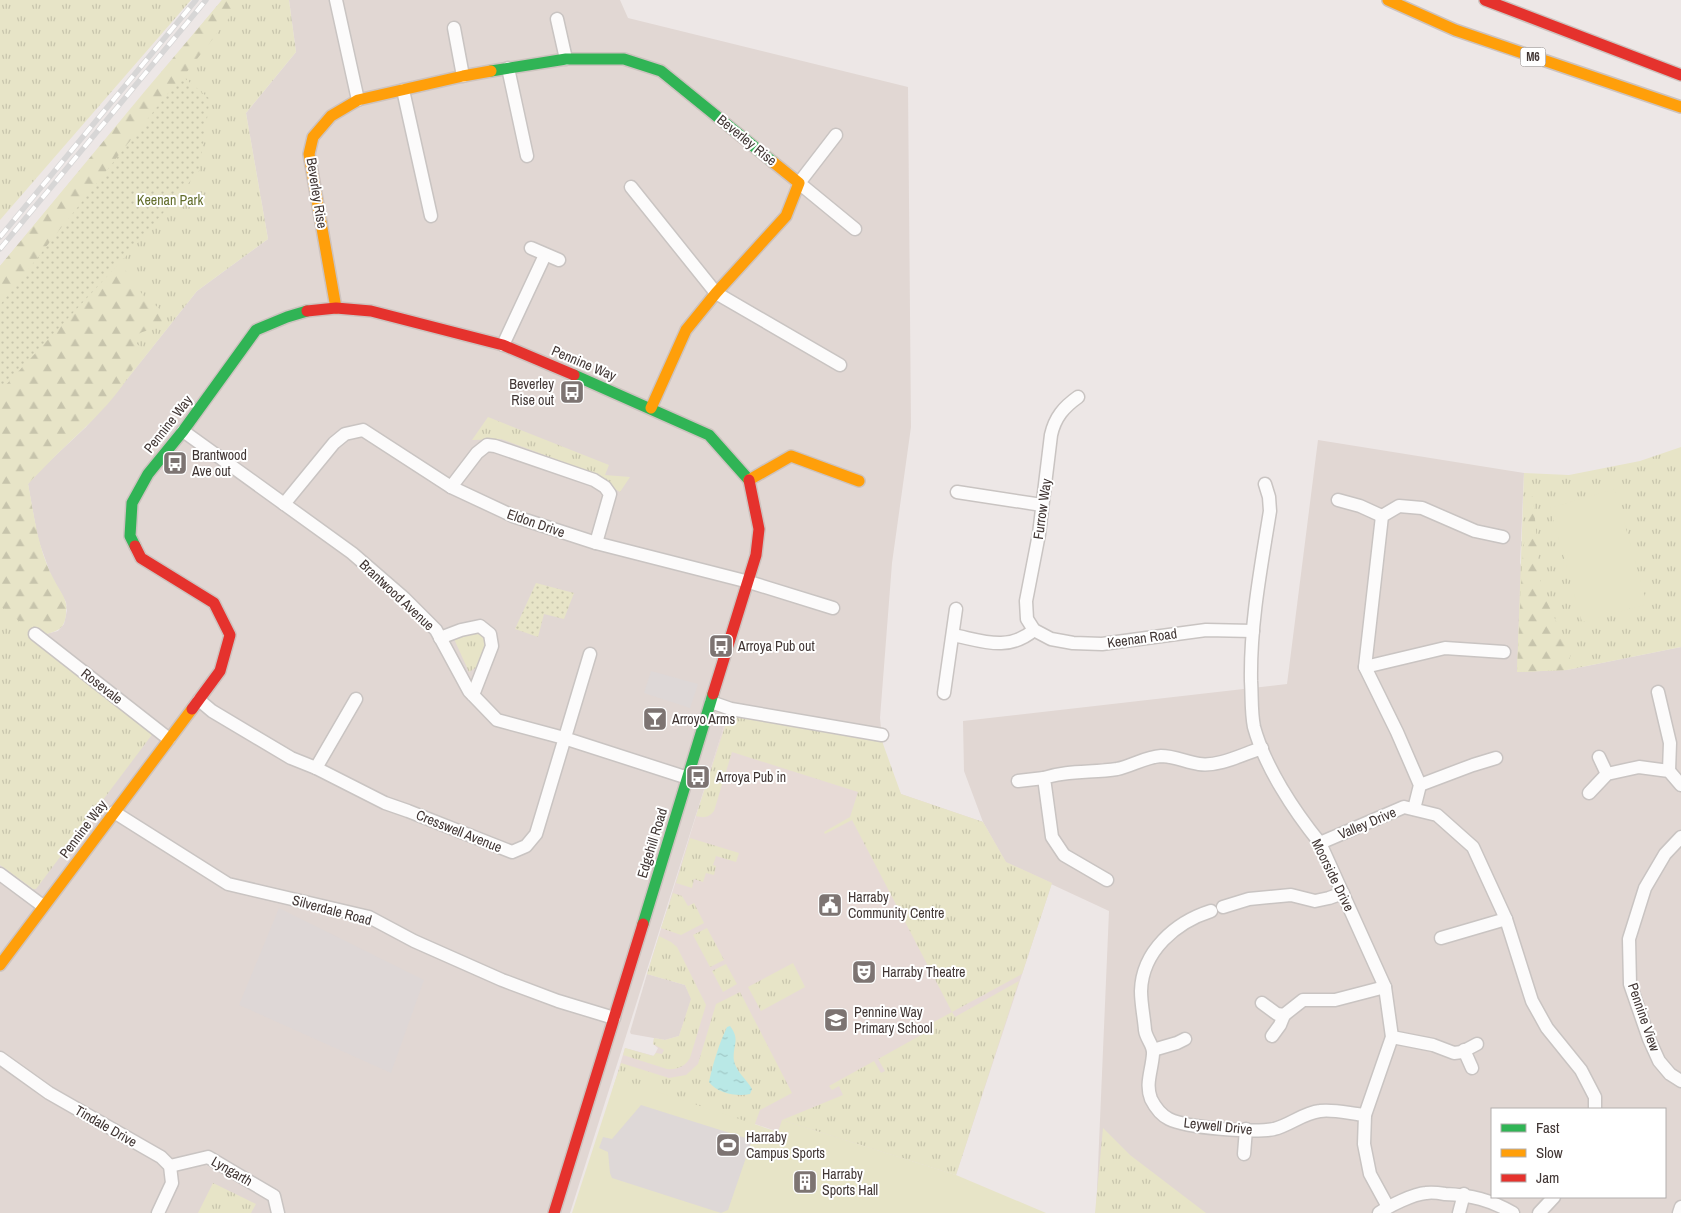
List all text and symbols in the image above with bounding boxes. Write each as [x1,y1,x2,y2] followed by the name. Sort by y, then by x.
[1520,48,1546,66] road number: M6
[714,111,780,169] street label: Beverley Rise
[303,156,331,230] street label: Beverley Rise
[137,191,203,209] park label: Keenan Park
[549,341,619,385] street label: Pennine Way
[509,375,554,409] place label: Beverley Rise out
[559,379,585,405] bus stop icon: Beverley Rise out
[140,391,196,457] street label: Pennine Way
[191,446,247,480] place label: Brantwood Ave out
[162,450,188,476] bus stop icon: Brantwood Ave out
[1029,477,1055,541] street label: Furrow Way
[505,505,567,541] street label: Eldon Drive
[356,556,438,634] street label: Brantwood Avenue
[1106,624,1178,652] street label: Keenan Road
[708,633,734,659] bus stop icon: Arroya Pub out
[737,637,815,655] place label: Arroya Pub out
[78,664,126,708] street label: Rosevale
[642,706,668,732] bar icon: Arroyo Arms
[671,710,735,728] place label: Arroyo Arms
[685,764,711,790] bus stop icon: Arroya Pub in
[715,768,786,786] place label: Arroya Pub in
[55,796,111,862] street label: Pennine Way
[1335,803,1399,843] street label: Valley Drive
[413,806,505,856] street label: Cresswell Avenue
[633,806,671,880] street label: Edgehill Road
[1308,836,1358,914] street label: Moorside Drive
[848,888,944,922] place label: Harraby Community Centre
[290,891,374,929] street label: Silverdale Road
[817,892,843,918] public building icon: Harraby Community Centre
[851,959,877,985] theatre icon: Harraby Theatre
[882,963,965,981] place label: Harraby Theatre
[1624,980,1664,1054] street label: Pennine View
[854,1003,932,1037] place label: Pennine Way Primary School
[823,1007,849,1033] school or university icon: Pennine Way Primary School
[72,1101,140,1151] street label: Tindale Drive
[1491,1108,1666,1198] legend
[1183,1113,1253,1139] street label: Leywell Drive
[1536,1117,1560,1138] text: Fast
[746,1128,825,1162] place label: Harraby Campus Sports
[715,1132,741,1158] sports icon: Harraby Campus Sports
[1536,1142,1563,1163] text: Slow
[208,1152,256,1190] street label: Lyngarth
[822,1165,878,1199] place label: Harraby Sports Hall
[1536,1167,1559,1188] text: Jam
[792,1169,818,1195] building icon: Harraby Sports Hall

